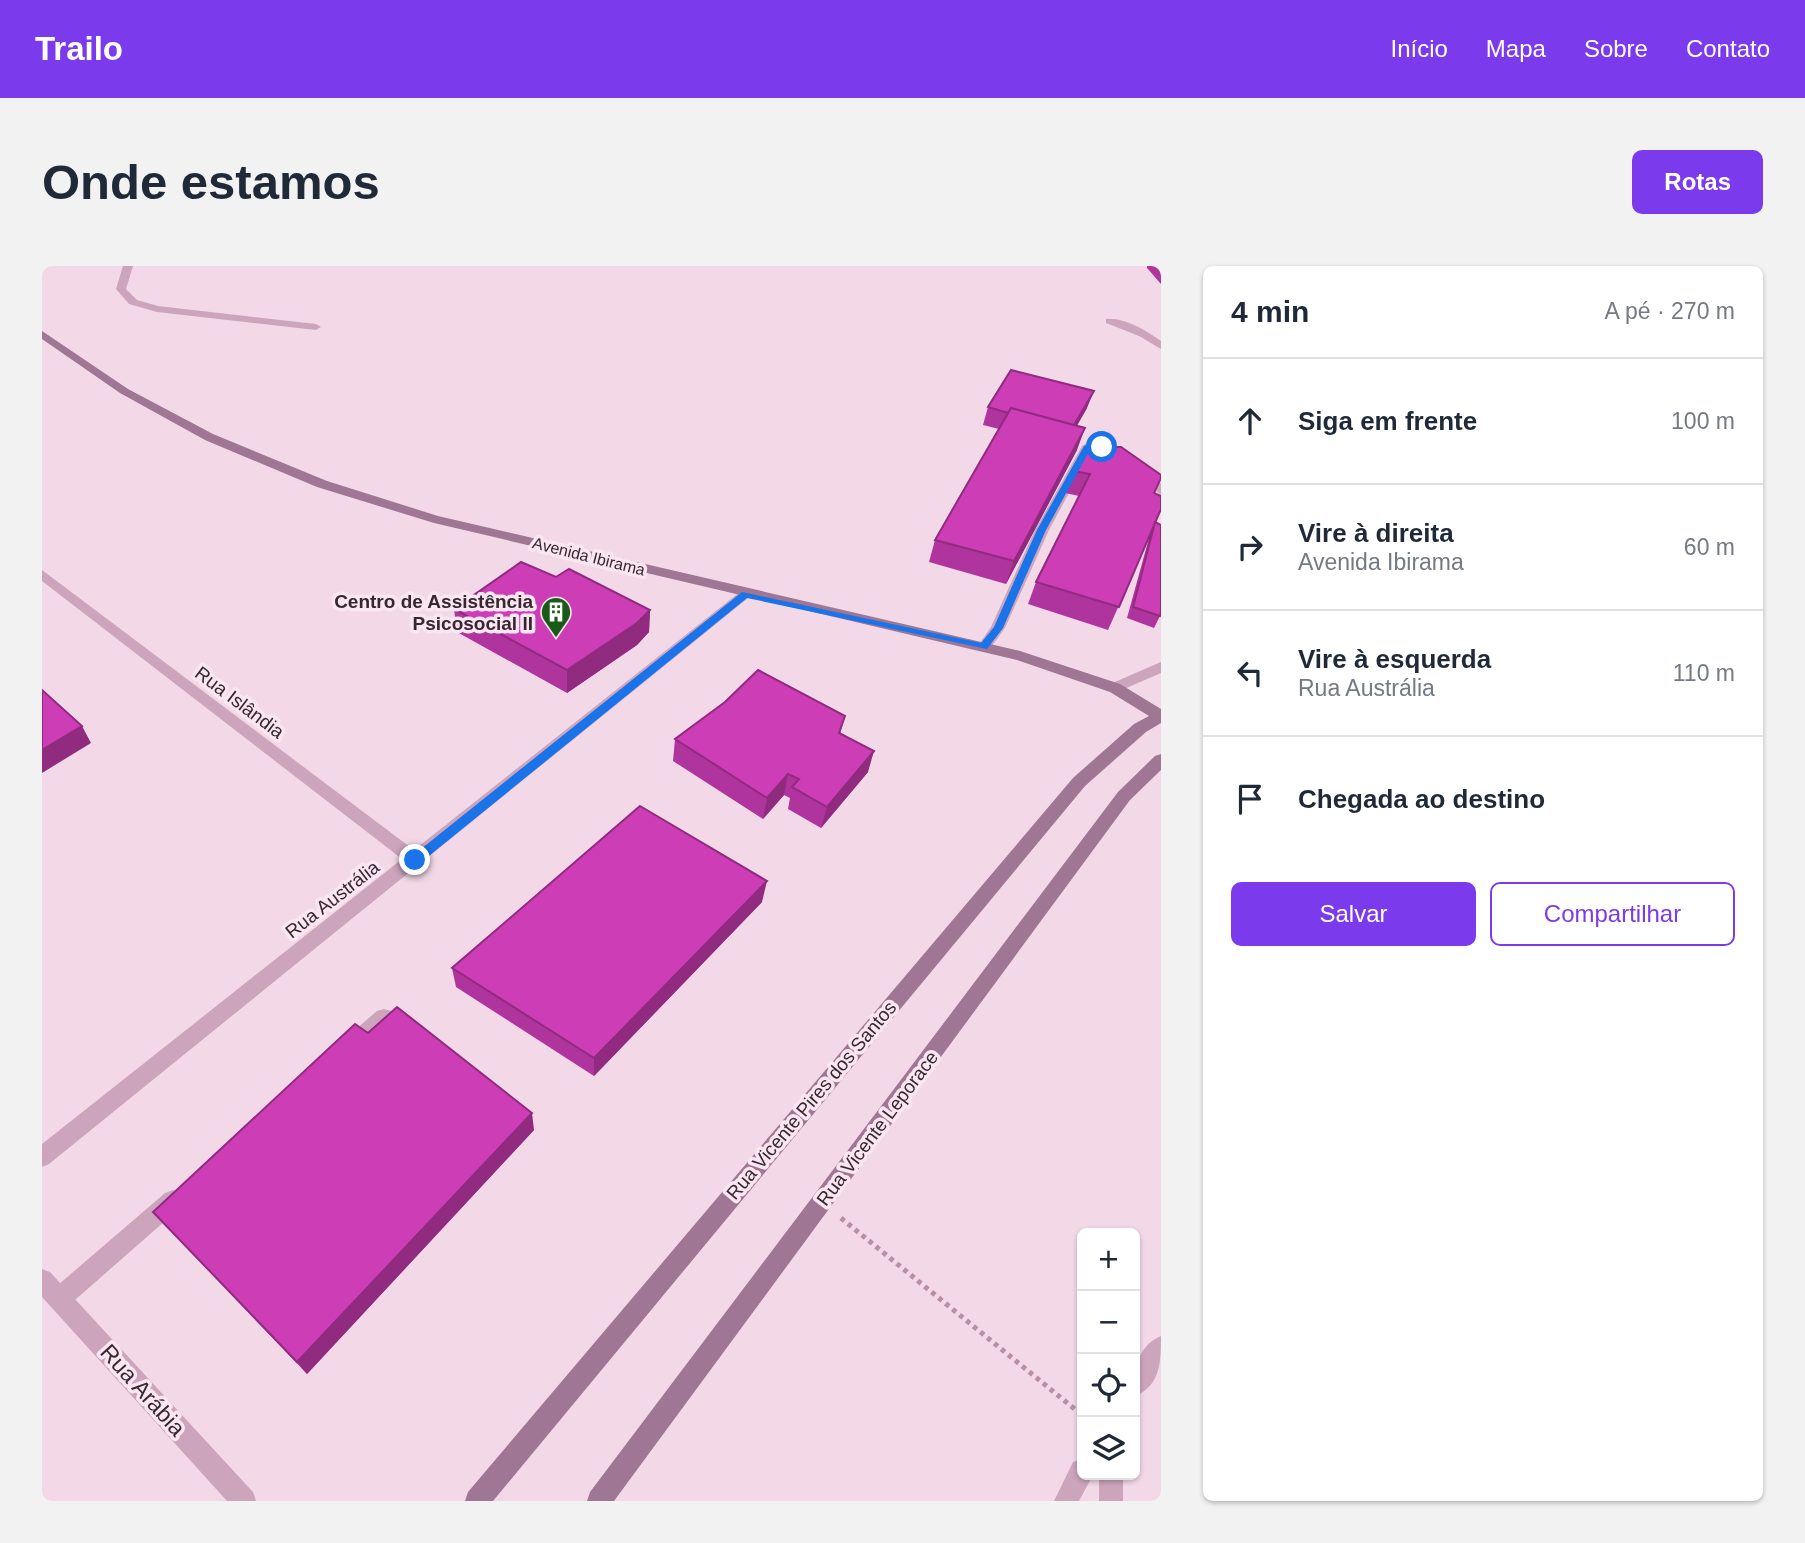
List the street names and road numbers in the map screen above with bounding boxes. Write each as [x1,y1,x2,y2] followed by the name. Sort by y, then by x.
[531,534,647,579] street label: Avenida Ibirama
[191,662,289,743] street label: Rua Islândia
[281,856,384,942] street label: Rua Austrália
[722,997,900,1204] street label: Rua Vicente Pires dos Santos
[813,1047,942,1210] street label: Rua Vicente Leporace
[95,1339,191,1441] street label: Rua Arábia

